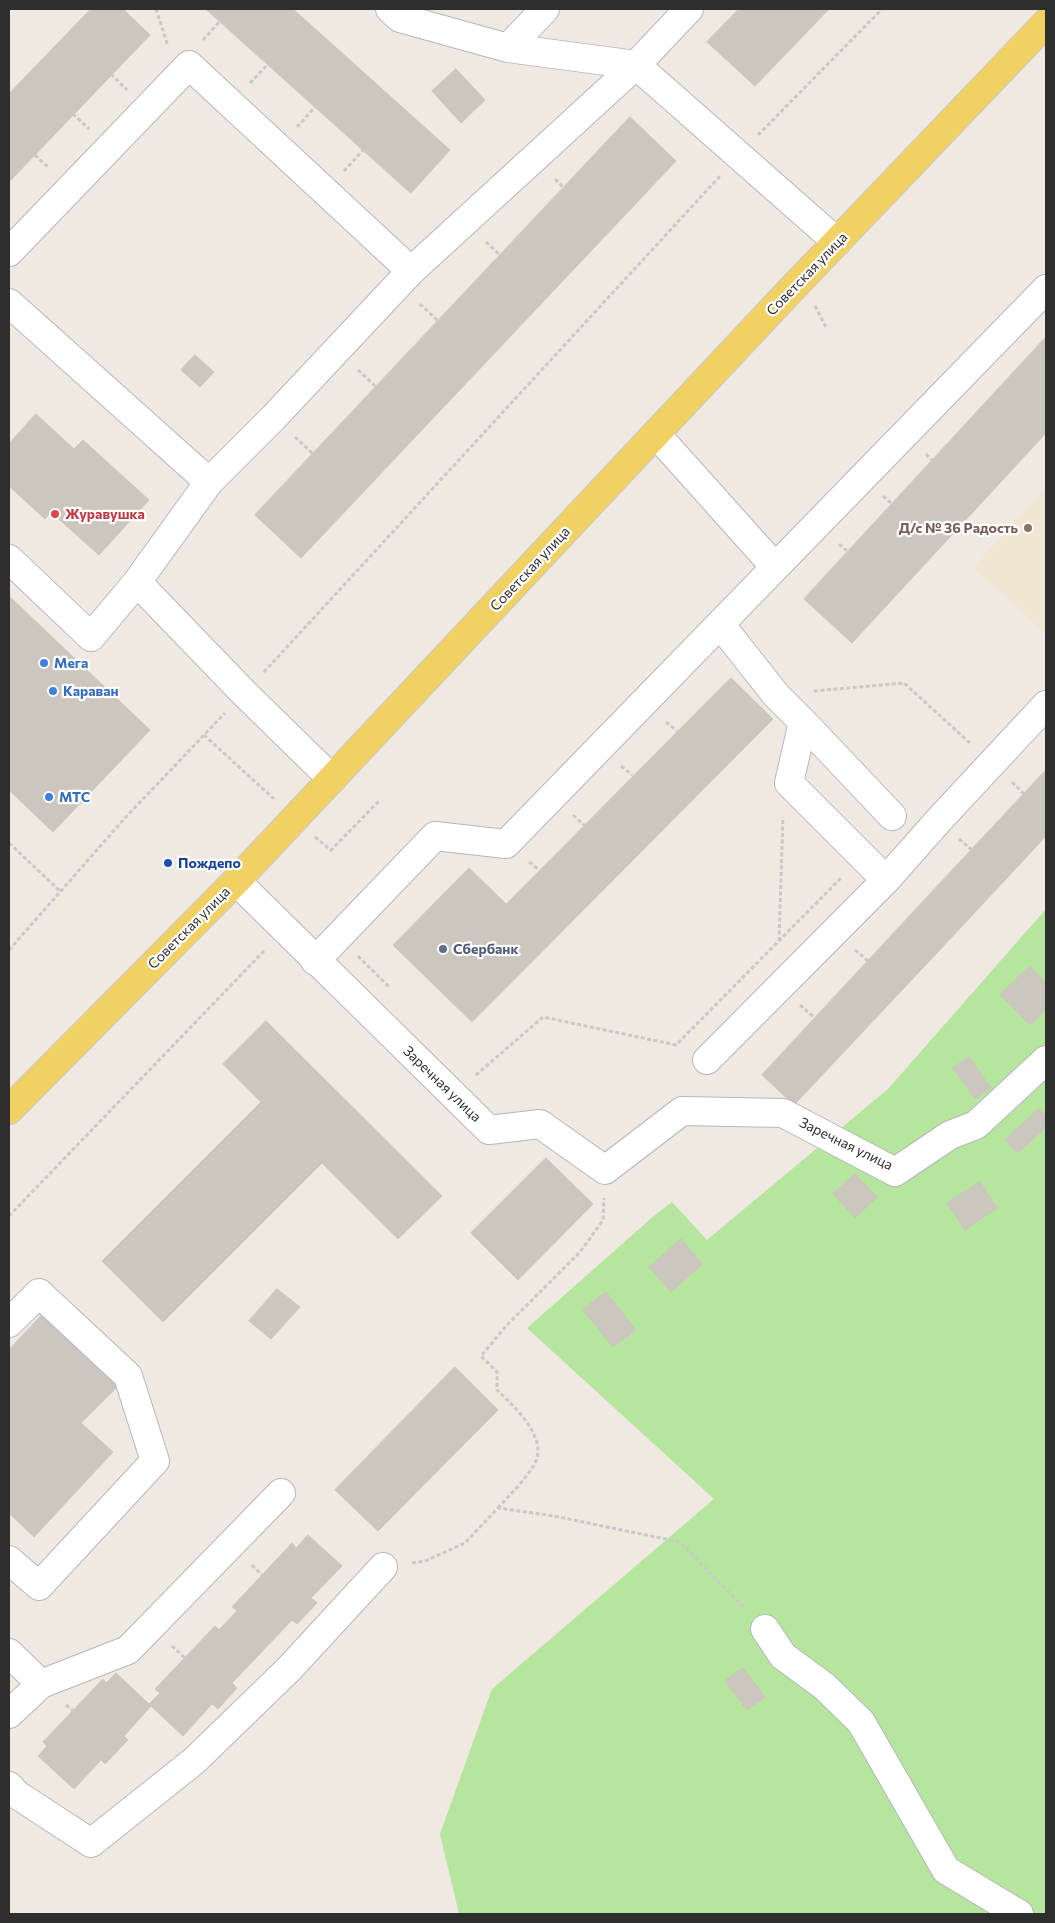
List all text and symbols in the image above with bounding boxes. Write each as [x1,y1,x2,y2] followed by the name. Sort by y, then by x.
[763,229,851,319] street label: Советская улица
[65,506,145,522] place label: Журавушка
[49,508,61,520] marker: Журавушка
[899,520,1018,536] place label: Д/с № 36 Радость
[1022,522,1034,534] marker: Д/с № 36 Радость
[487,523,573,615] street label: Советская улица
[54,655,88,671] place label: Мега
[38,657,50,669] marker: Мега
[63,683,119,699] place label: Караван
[47,685,59,697] marker: Караван
[59,789,90,805] place label: МТС
[43,791,55,803] marker: МТС
[178,855,241,871] place label: Пождепо
[162,857,174,869] marker: Пождепо
[144,883,234,973] street label: Советская улица
[453,941,518,957] place label: Сбербанк
[437,943,449,955] marker: Сбербанк
[400,1043,484,1125] street label: Заречная улица
[797,1114,895,1174] street label: Заречная улица

